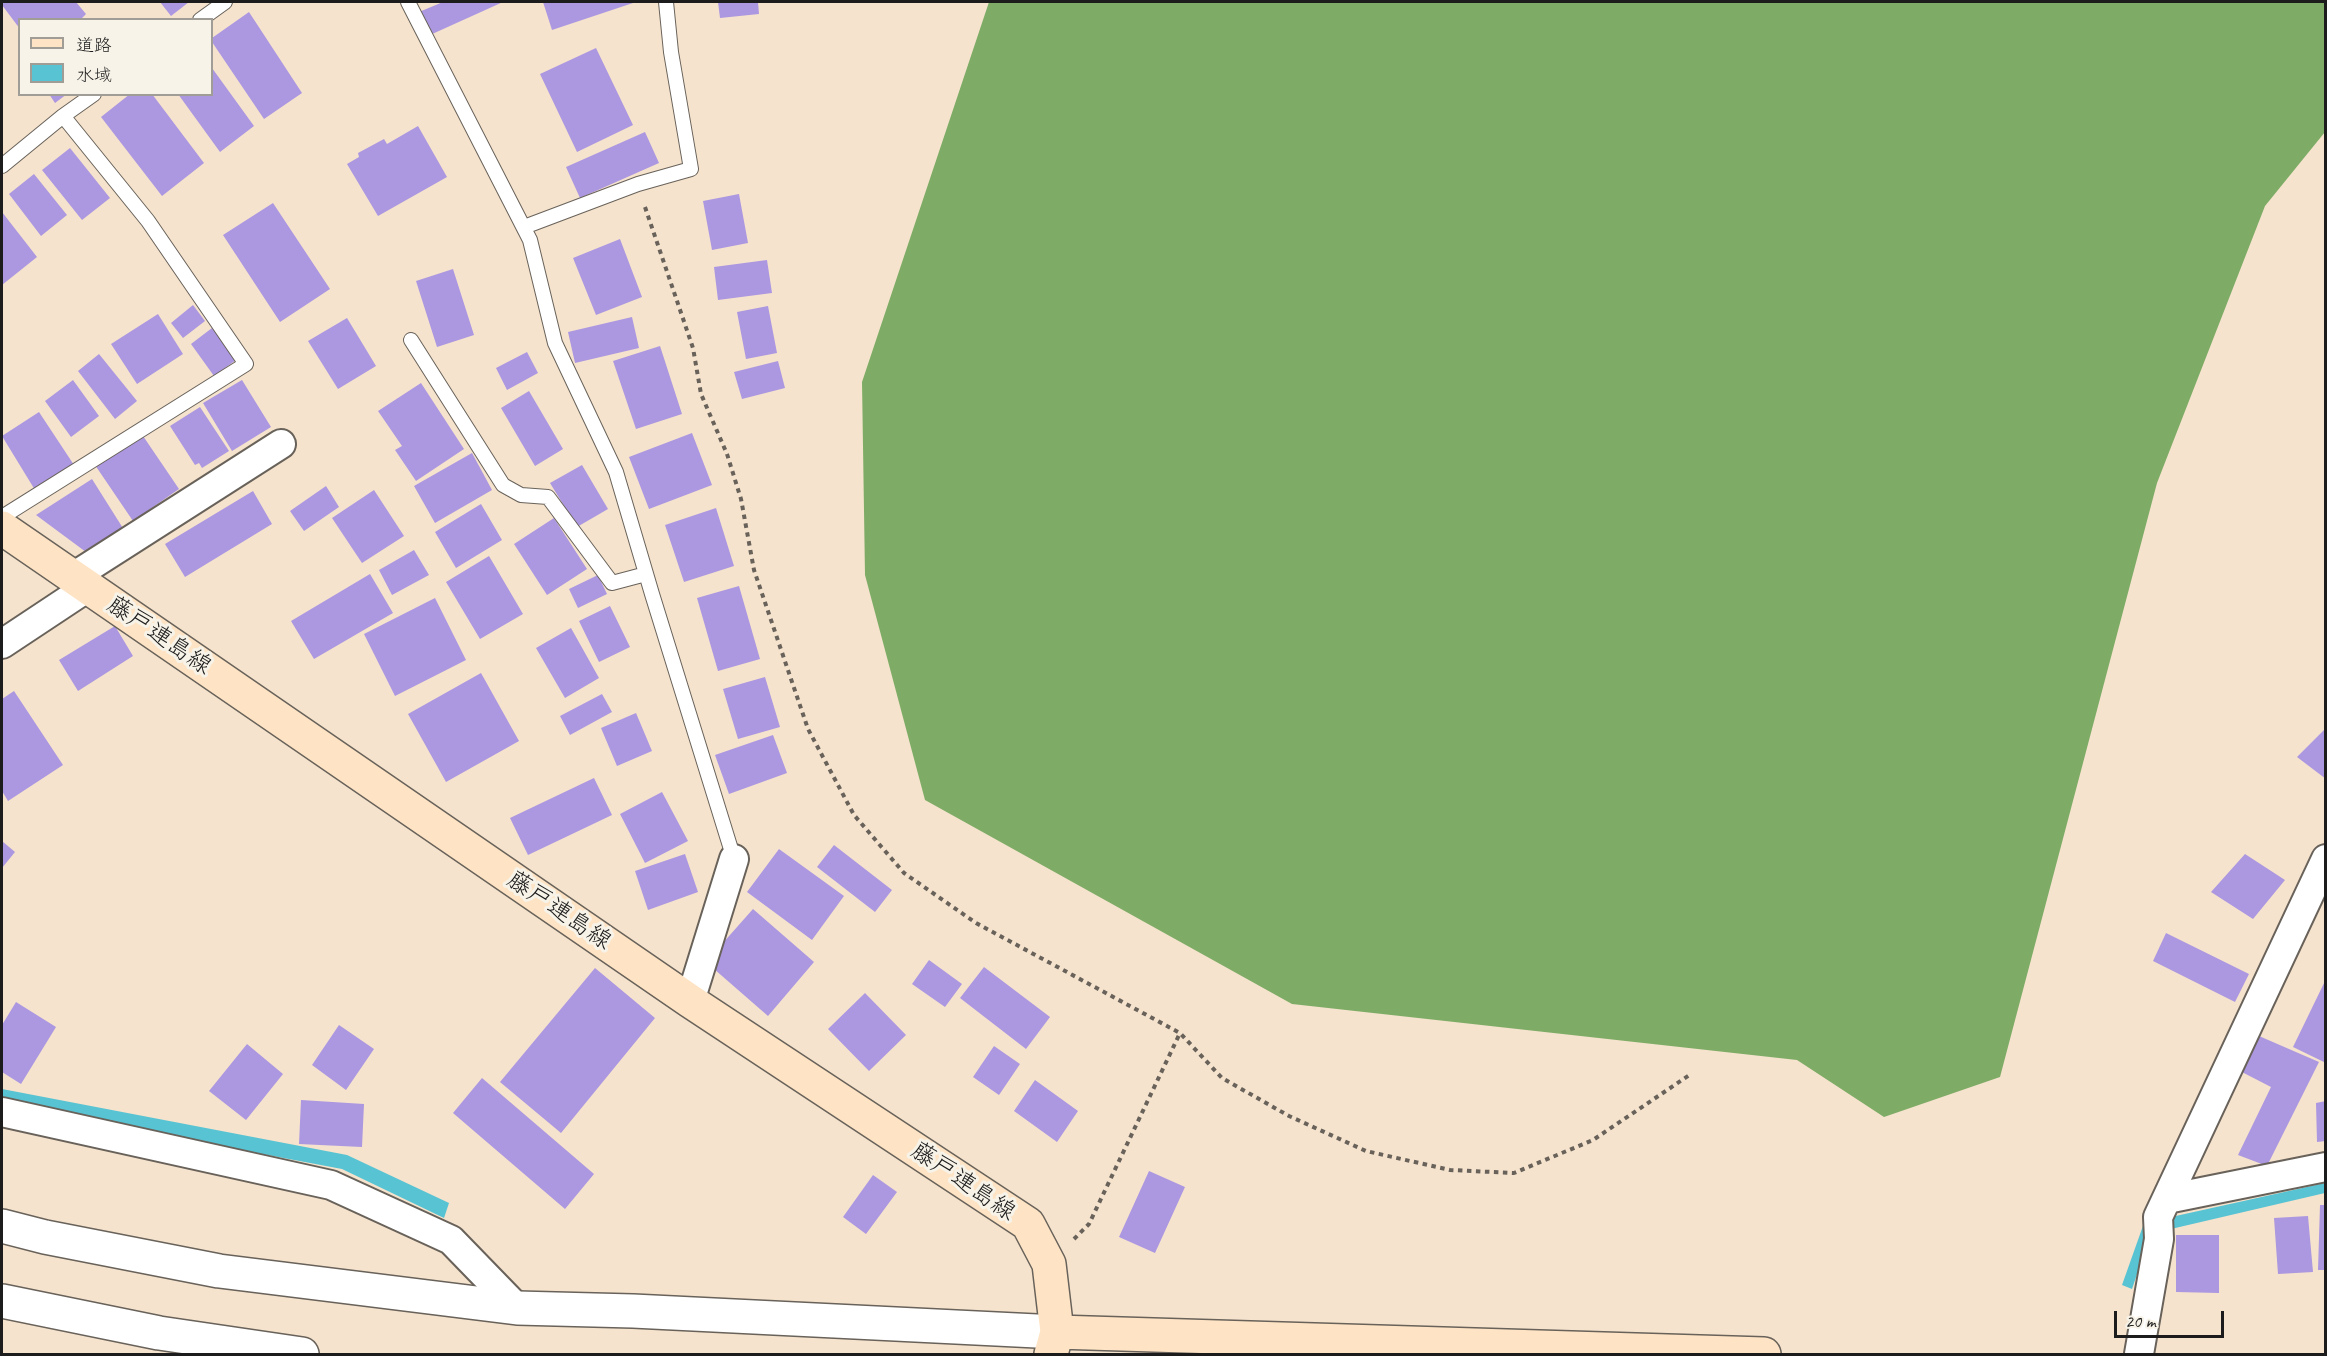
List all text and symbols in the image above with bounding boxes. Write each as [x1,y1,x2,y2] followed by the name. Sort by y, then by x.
[18,18,213,96] legend
[76,34,112,56] text: 道路
[76,64,112,86] text: 水域
[101,591,217,681] street label: 藤戸連島線
[501,866,617,956] street label: 藤戸連島線
[905,1137,1021,1227] street label: 藤戸連島線
[2117,1299,2226,1337] scale bar
[2125,1310,2156,1332] text: 20 m

